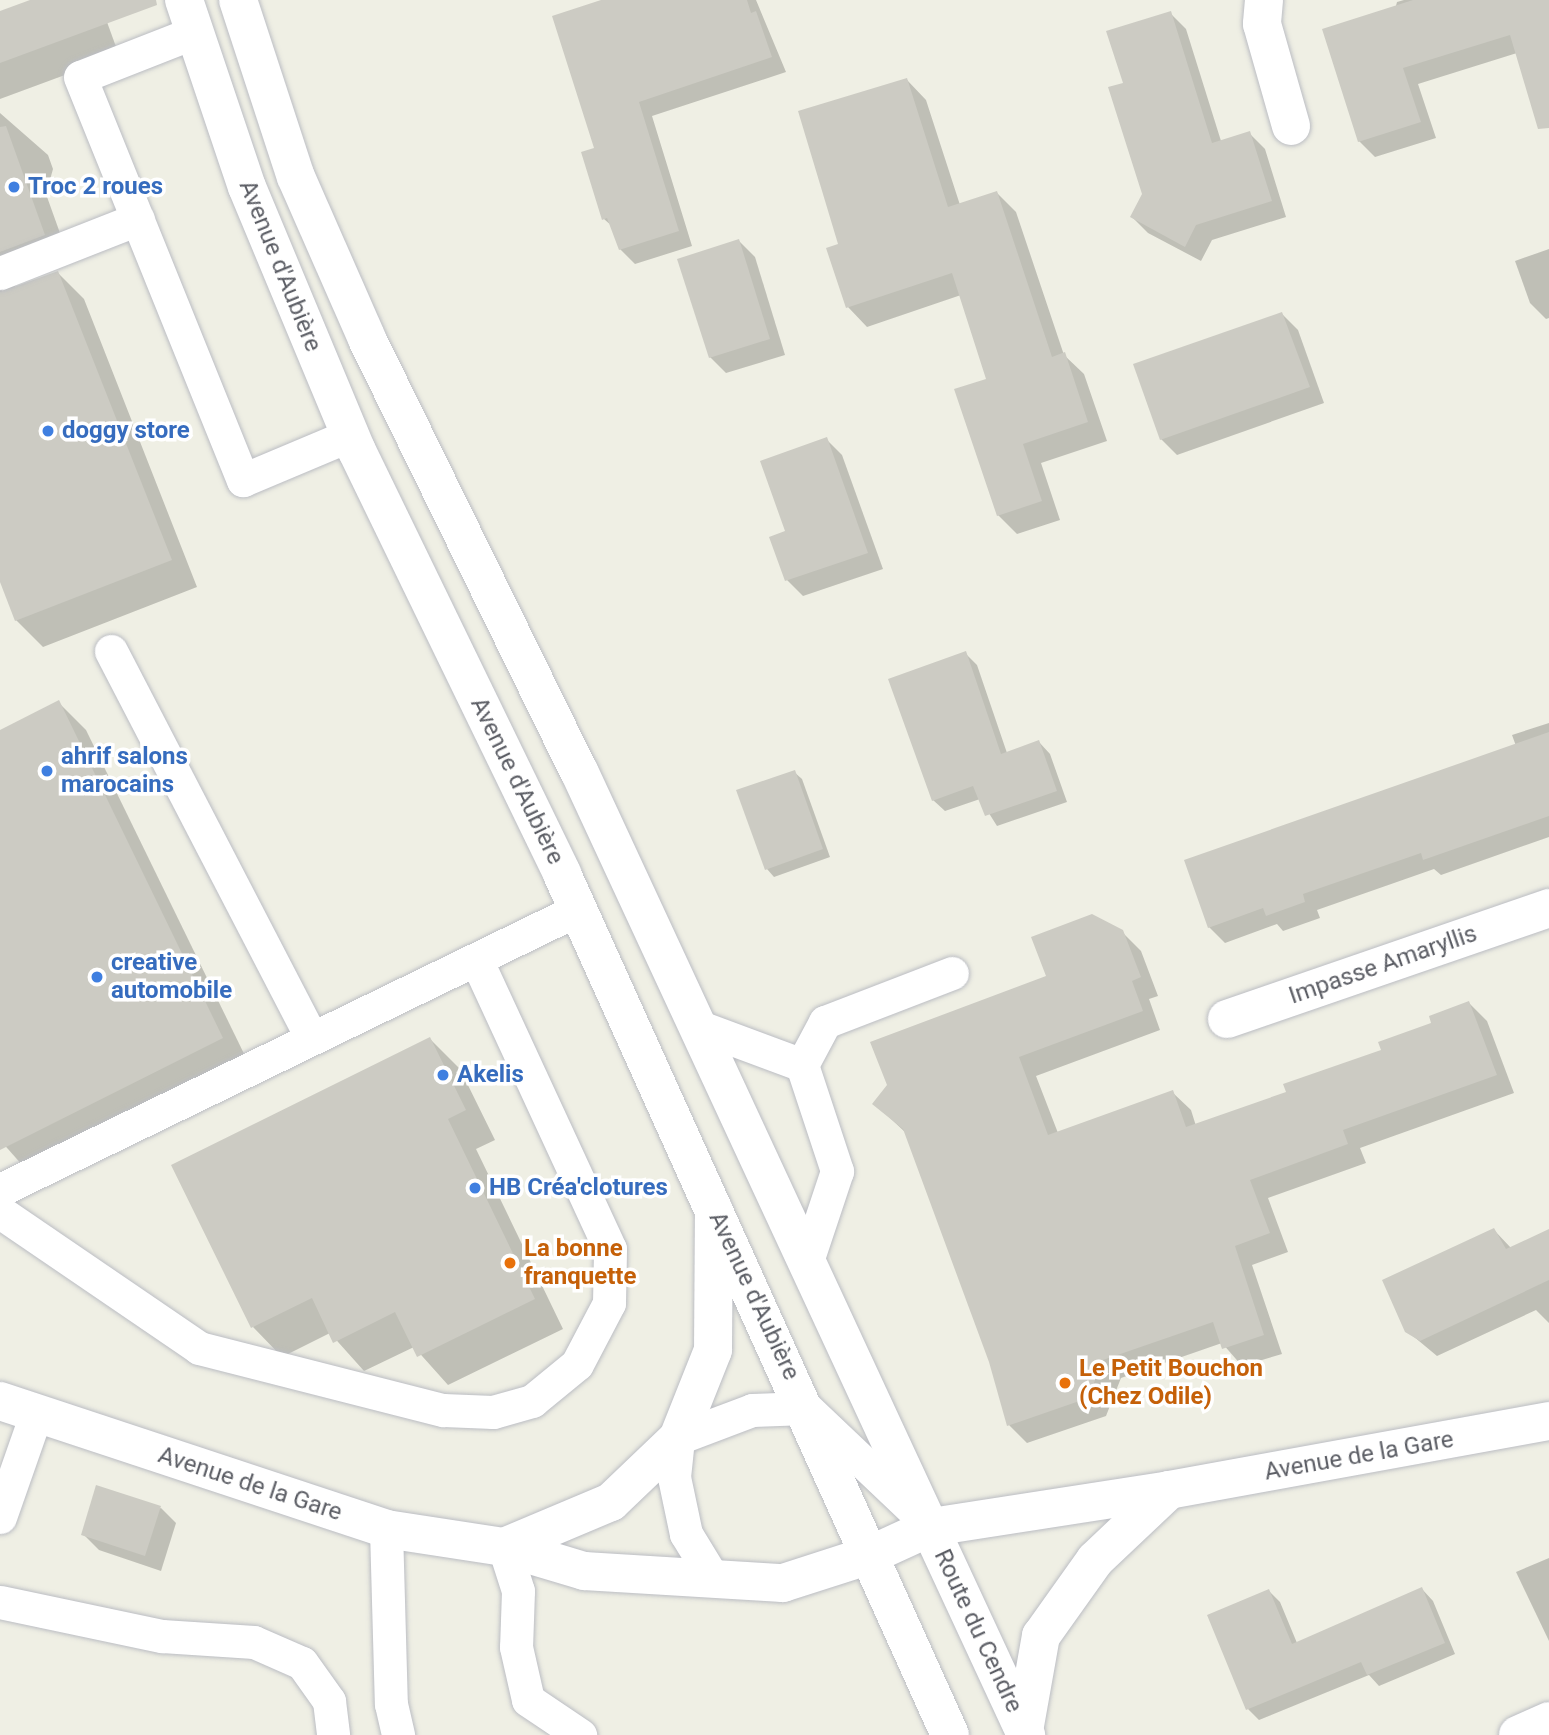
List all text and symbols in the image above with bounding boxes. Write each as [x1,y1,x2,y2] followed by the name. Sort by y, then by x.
[28,173,163,201] place label: Troc 2 roues
[233,176,327,356] street label: Avenue d'Aubière
[6,179,22,195] marker: Troc 2 roues
[62,417,190,445] place label: doggy store
[40,423,56,439] marker: doggy store
[464,693,570,869] street label: Avenue d'Aubière
[61,743,188,799] place label: ahrif salons marocains
[39,763,55,779] marker: ahrif salons marocains
[1285,919,1481,1011] street label: Impasse Amaryllis
[111,949,232,1005] place label: creative automobile
[89,969,105,985] marker: creative automobile
[457,1061,524,1089] place label: Akelis
[435,1067,451,1083] marker: Akelis
[489,1174,668,1202] place label: HB Créa'clotures
[467,1180,483,1196] marker: HB Créa'clotures
[702,1207,806,1385] street label: Avenue d'Aubière
[524,1235,636,1291] place label: La bonne franquette
[502,1255,518,1271] marker: La bonne franquette
[1079,1355,1263,1411] place label: Le Petit Bouchon (Chez Odile)
[1057,1375,1073,1391] marker: Le Petit Bouchon (Chez Odile)
[1262,1425,1456,1487] street label: Avenue de la Gare
[154,1441,346,1527] street label: Avenue de la Gare
[928,1545,1028,1717] street label: Route du Cendre

